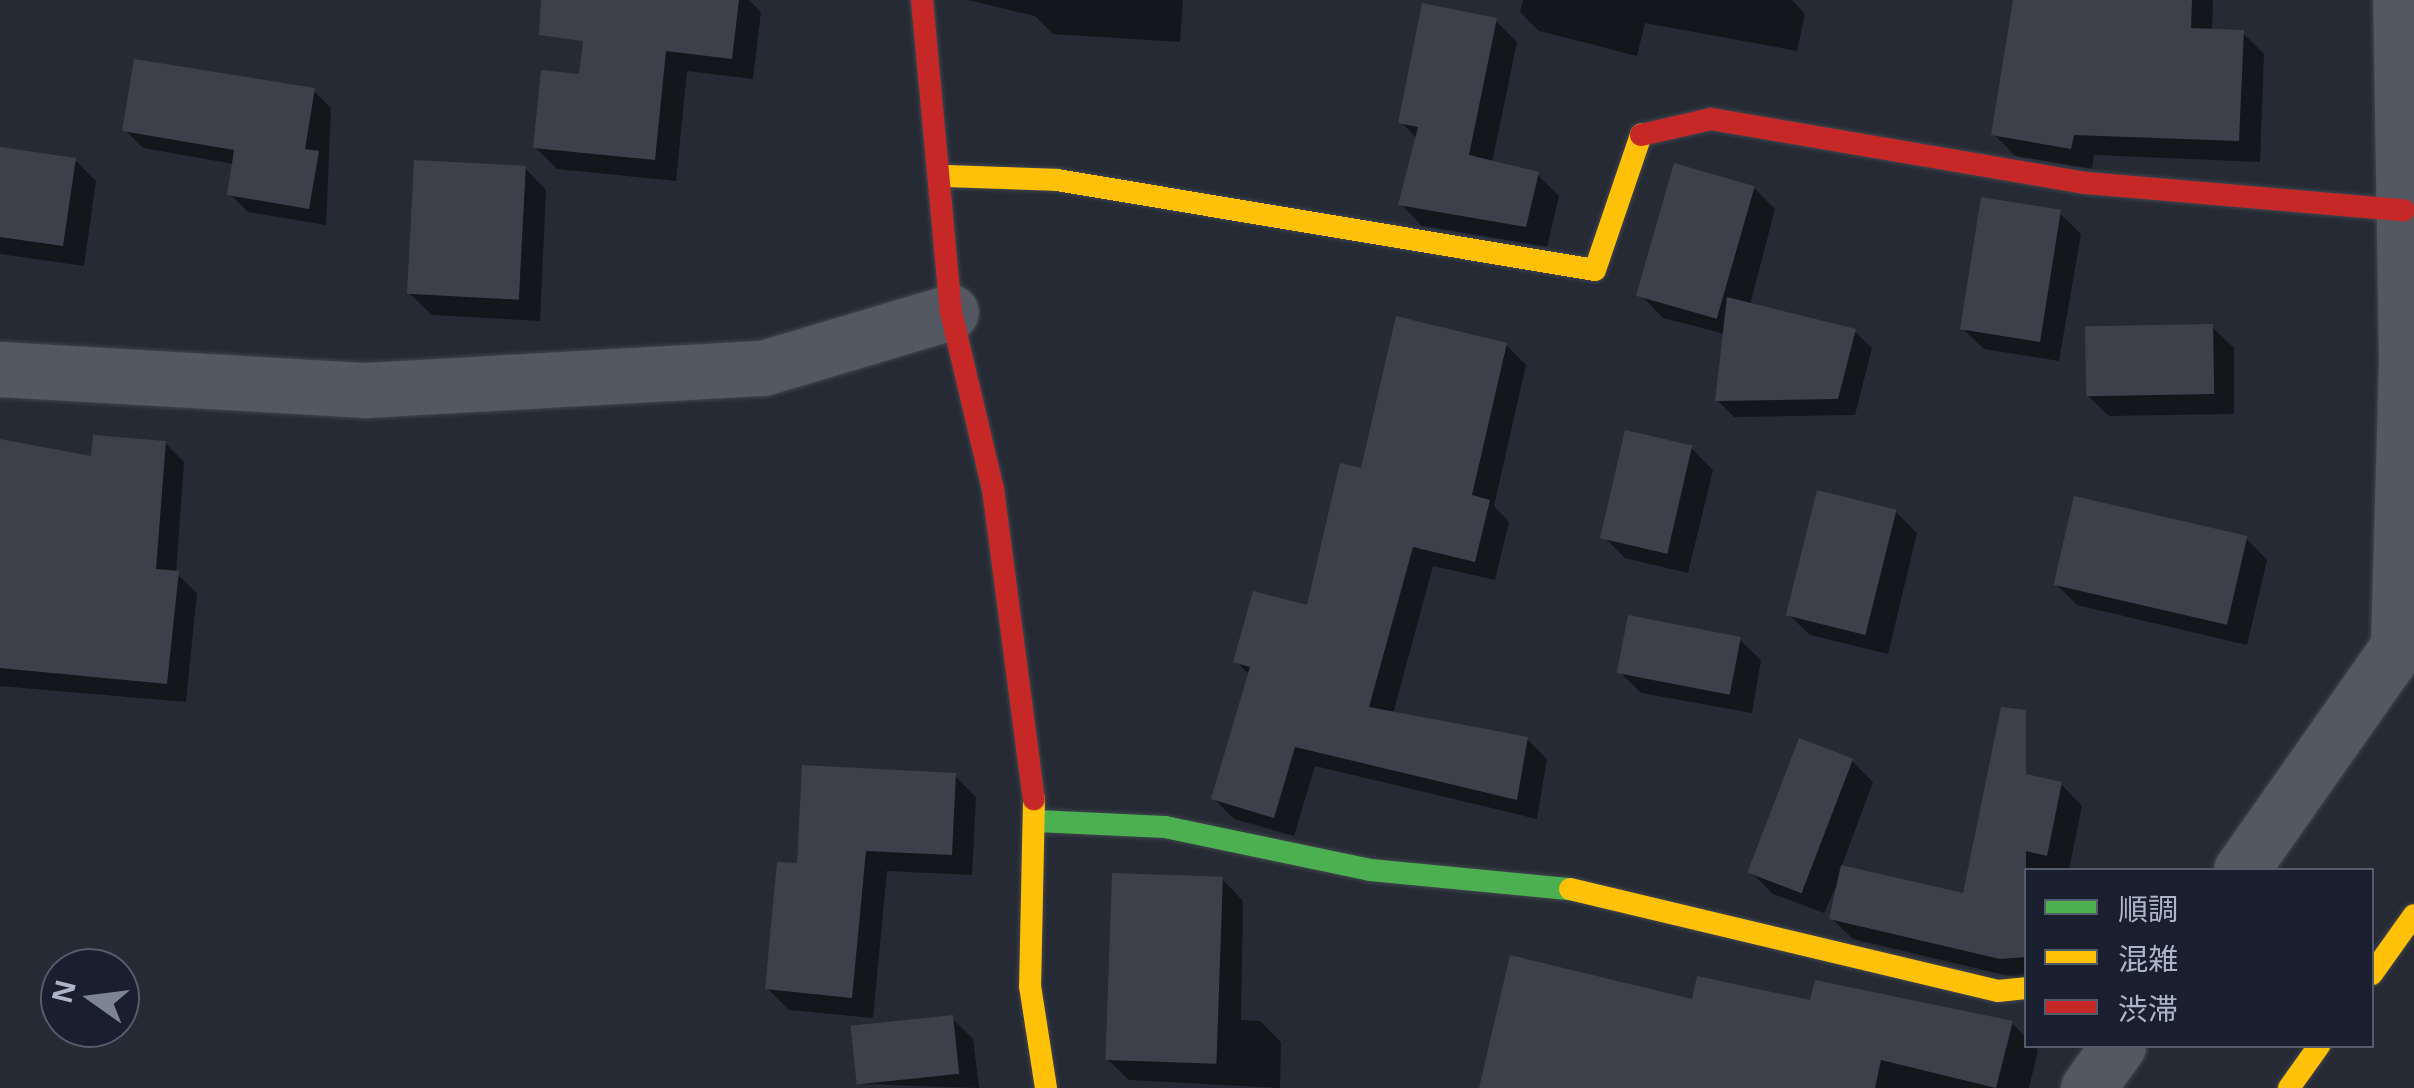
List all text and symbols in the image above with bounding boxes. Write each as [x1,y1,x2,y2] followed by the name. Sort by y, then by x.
[2024,868,2374,1048] legend
[2118,888,2178,929] text: 順調
[2118,938,2178,979] text: 混雑
[40,948,140,1048] north arrow
[42,976,84,1007] text: N
[2118,988,2178,1029] text: 渋滞

